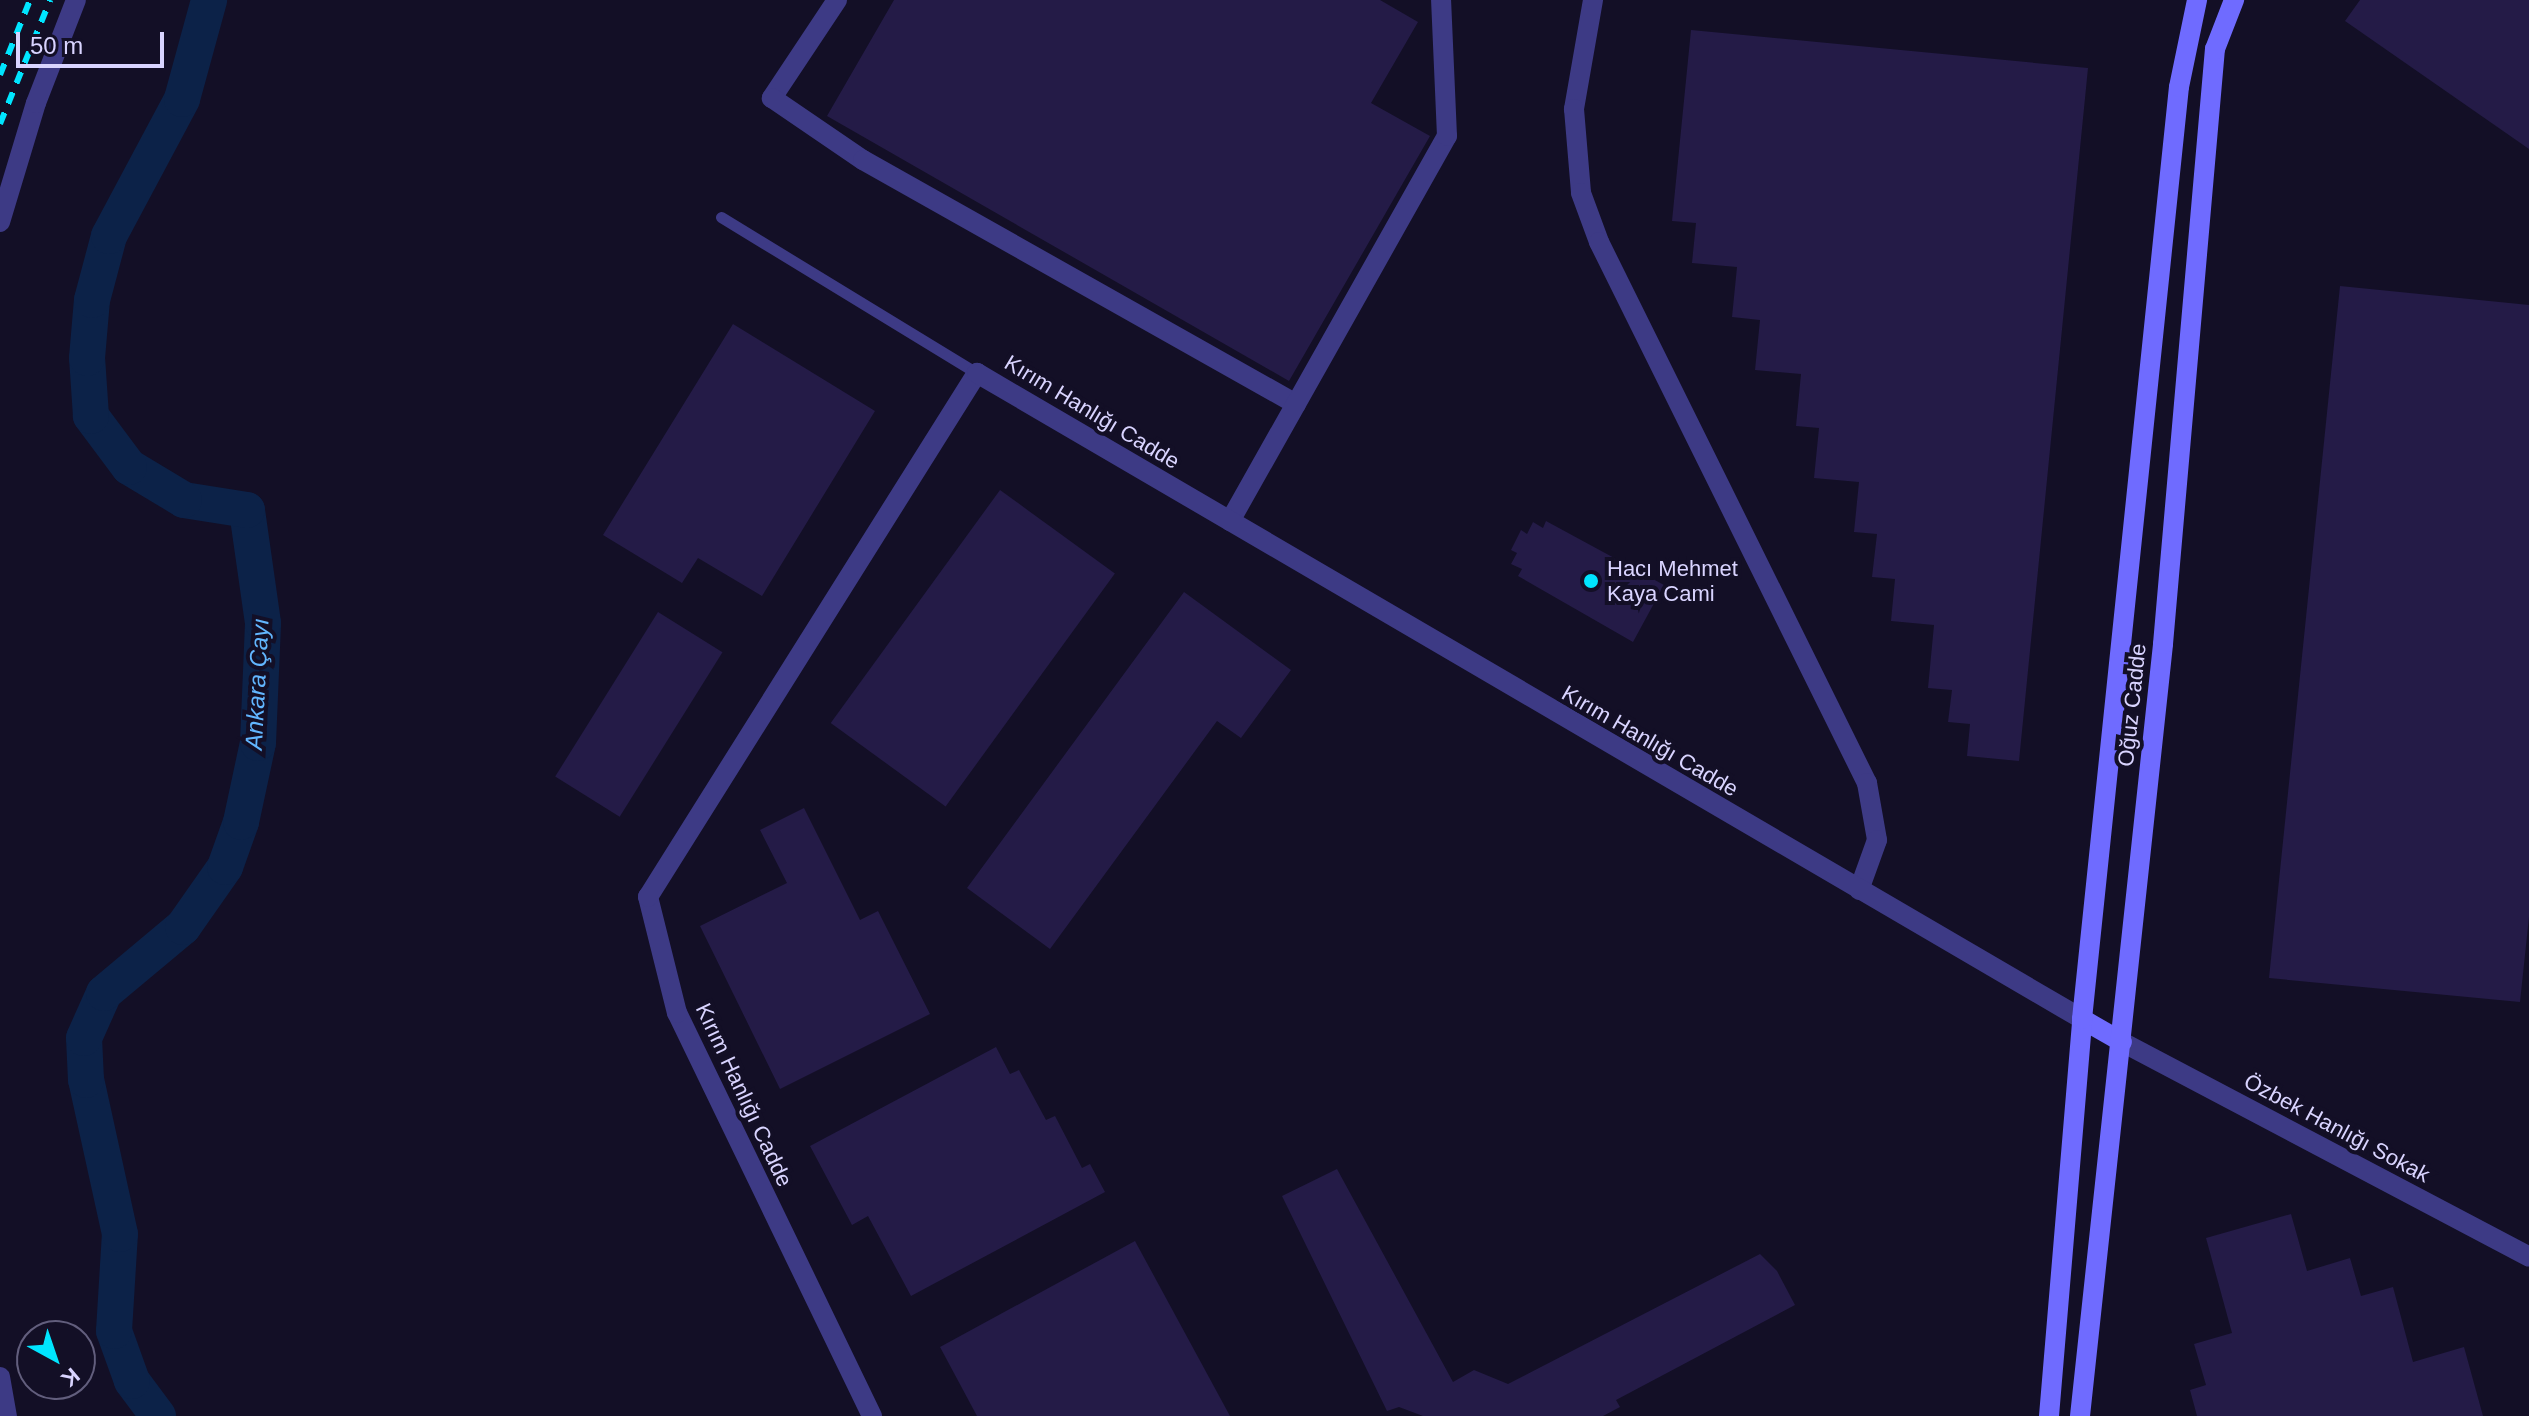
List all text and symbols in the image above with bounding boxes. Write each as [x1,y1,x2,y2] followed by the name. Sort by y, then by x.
[20,16,168,66] scale bar
[30,32,83,59] text: 50 m
[1000,349,1184,475] street label: Kırım Hanlığı Cadde
[1607,555,1738,606] place label: Hacı Mehmet Kaya Cami
[1582,572,1600,590] marker: Hacı Mehmet Kaya Cami
[239,617,275,751] water label: Ankara Çayı
[2112,642,2152,768] street label: Oğuz Cadde
[1557,680,1743,802] street label: Kırım Hanlığı Cadde
[690,999,798,1191] street label: Kırım Hanlığı Cadde
[2240,1068,2434,1188] street label: Özbek Hanlığı Sokak
[16,1320,96,1400] north arrow
[56,1363,85,1392] text: K

